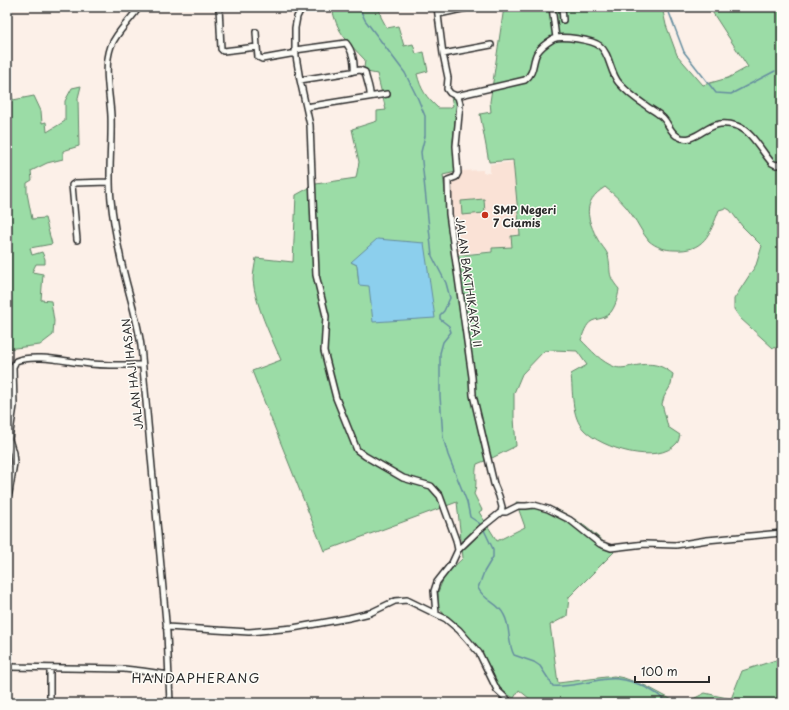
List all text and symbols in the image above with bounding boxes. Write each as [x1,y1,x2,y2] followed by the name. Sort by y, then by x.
[493,201,556,231] place label: SMP Negeri 7 Ciamis
[480,210,490,220] marker: SMP Negeri 7 Ciamis
[451,216,487,348] street label: JALAN BAKTHIKARYA II
[117,317,147,431] street label: JALAN HAJI HASAN
[635,658,709,684] scale bar
[641,662,678,680] text: 100 m
[132,668,260,687] district label: HANDAPHERANG

